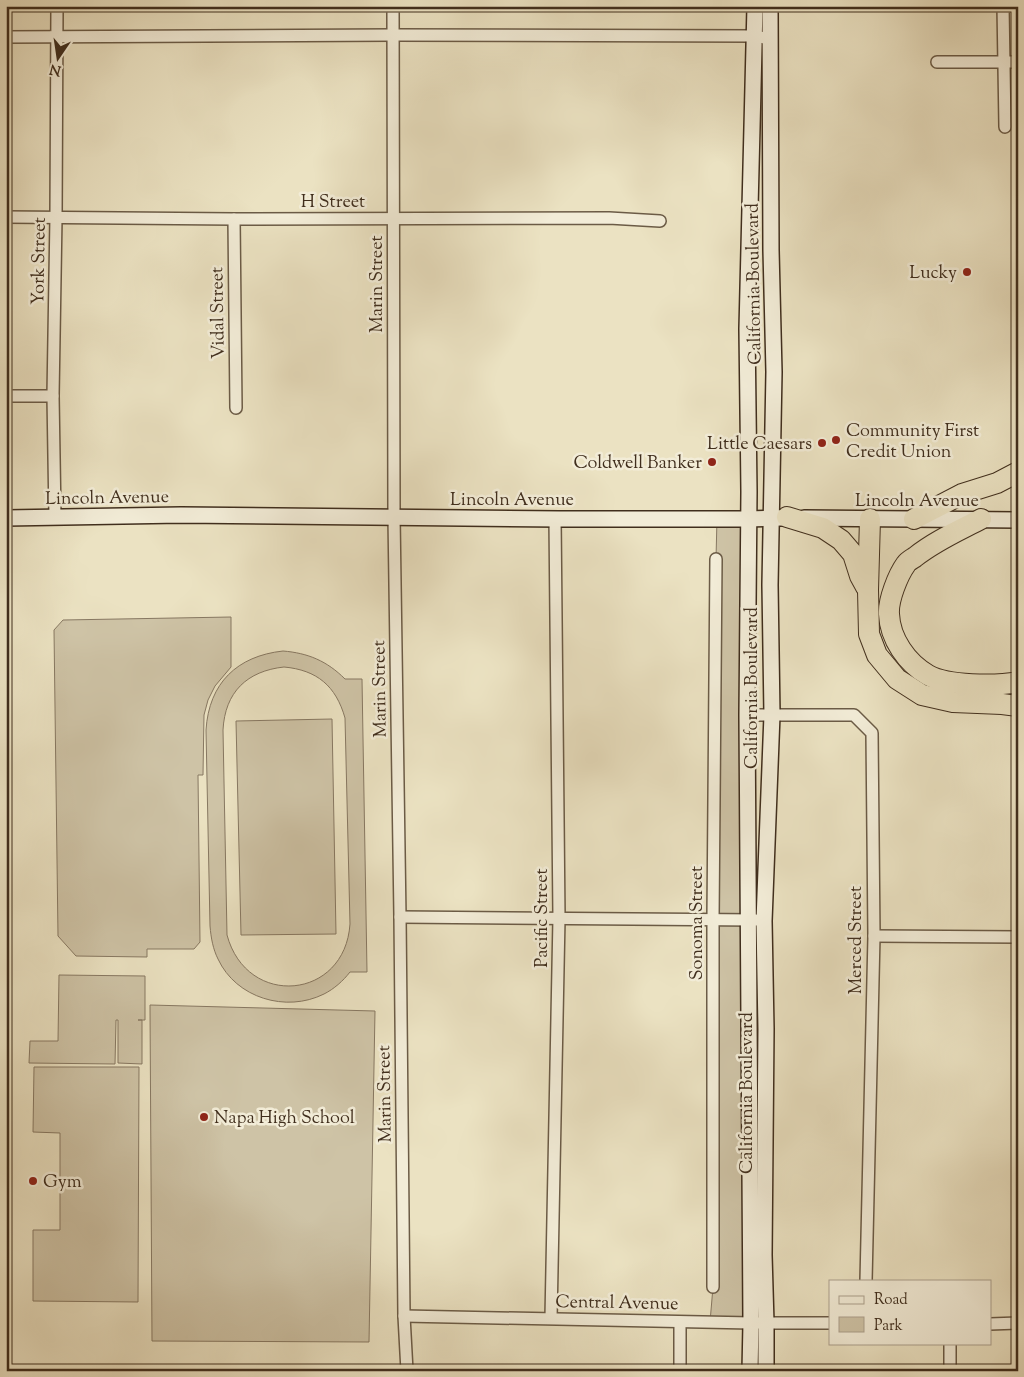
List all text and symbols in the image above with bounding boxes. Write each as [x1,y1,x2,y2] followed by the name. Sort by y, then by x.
[32,32,82,82] north arrow
[48,58,63,80] text: N
[301,190,365,216] street label: H Street
[741,203,769,365] street label: California Boulevard
[26,217,54,305] street label: York Street
[365,235,391,333] street label: Marin Street
[909,261,957,287] place label: Lucky
[961,266,973,278] marker: Lucky
[205,267,233,359] street label: Vidal Street
[846,419,979,466] place label: Community First Credit Union
[707,432,812,458] place label: Little Caesars
[830,434,842,446] marker: Community First Credit Union
[816,437,828,449] marker: Little Caesars
[573,451,702,477] place label: Coldwell Banker
[706,456,718,468] marker: Coldwell Banker
[45,485,169,513] street label: Lincoln Avenue
[450,488,574,514] street label: Lincoln Avenue
[855,489,979,515] street label: Lincoln Avenue
[740,607,766,769] street label: California Boulevard
[367,640,395,738] street label: Marin Street
[685,866,711,980] street label: Sonoma Street
[530,868,556,968] street label: Pacific Street
[844,886,870,994] street label: Merced Street
[735,1012,761,1174] street label: California Boulevard
[372,1045,400,1143] street label: Marin Street
[214,1106,355,1132] place label: Napa High School
[198,1111,210,1123] marker: Napa High School
[43,1170,82,1196] place label: Gym
[27,1175,39,1187] marker: Gym
[829,1280,992,1344] legend
[555,1290,679,1318] street label: Central Avenue
[874,1290,908,1311] text: Road
[874,1316,903,1337] text: Park

